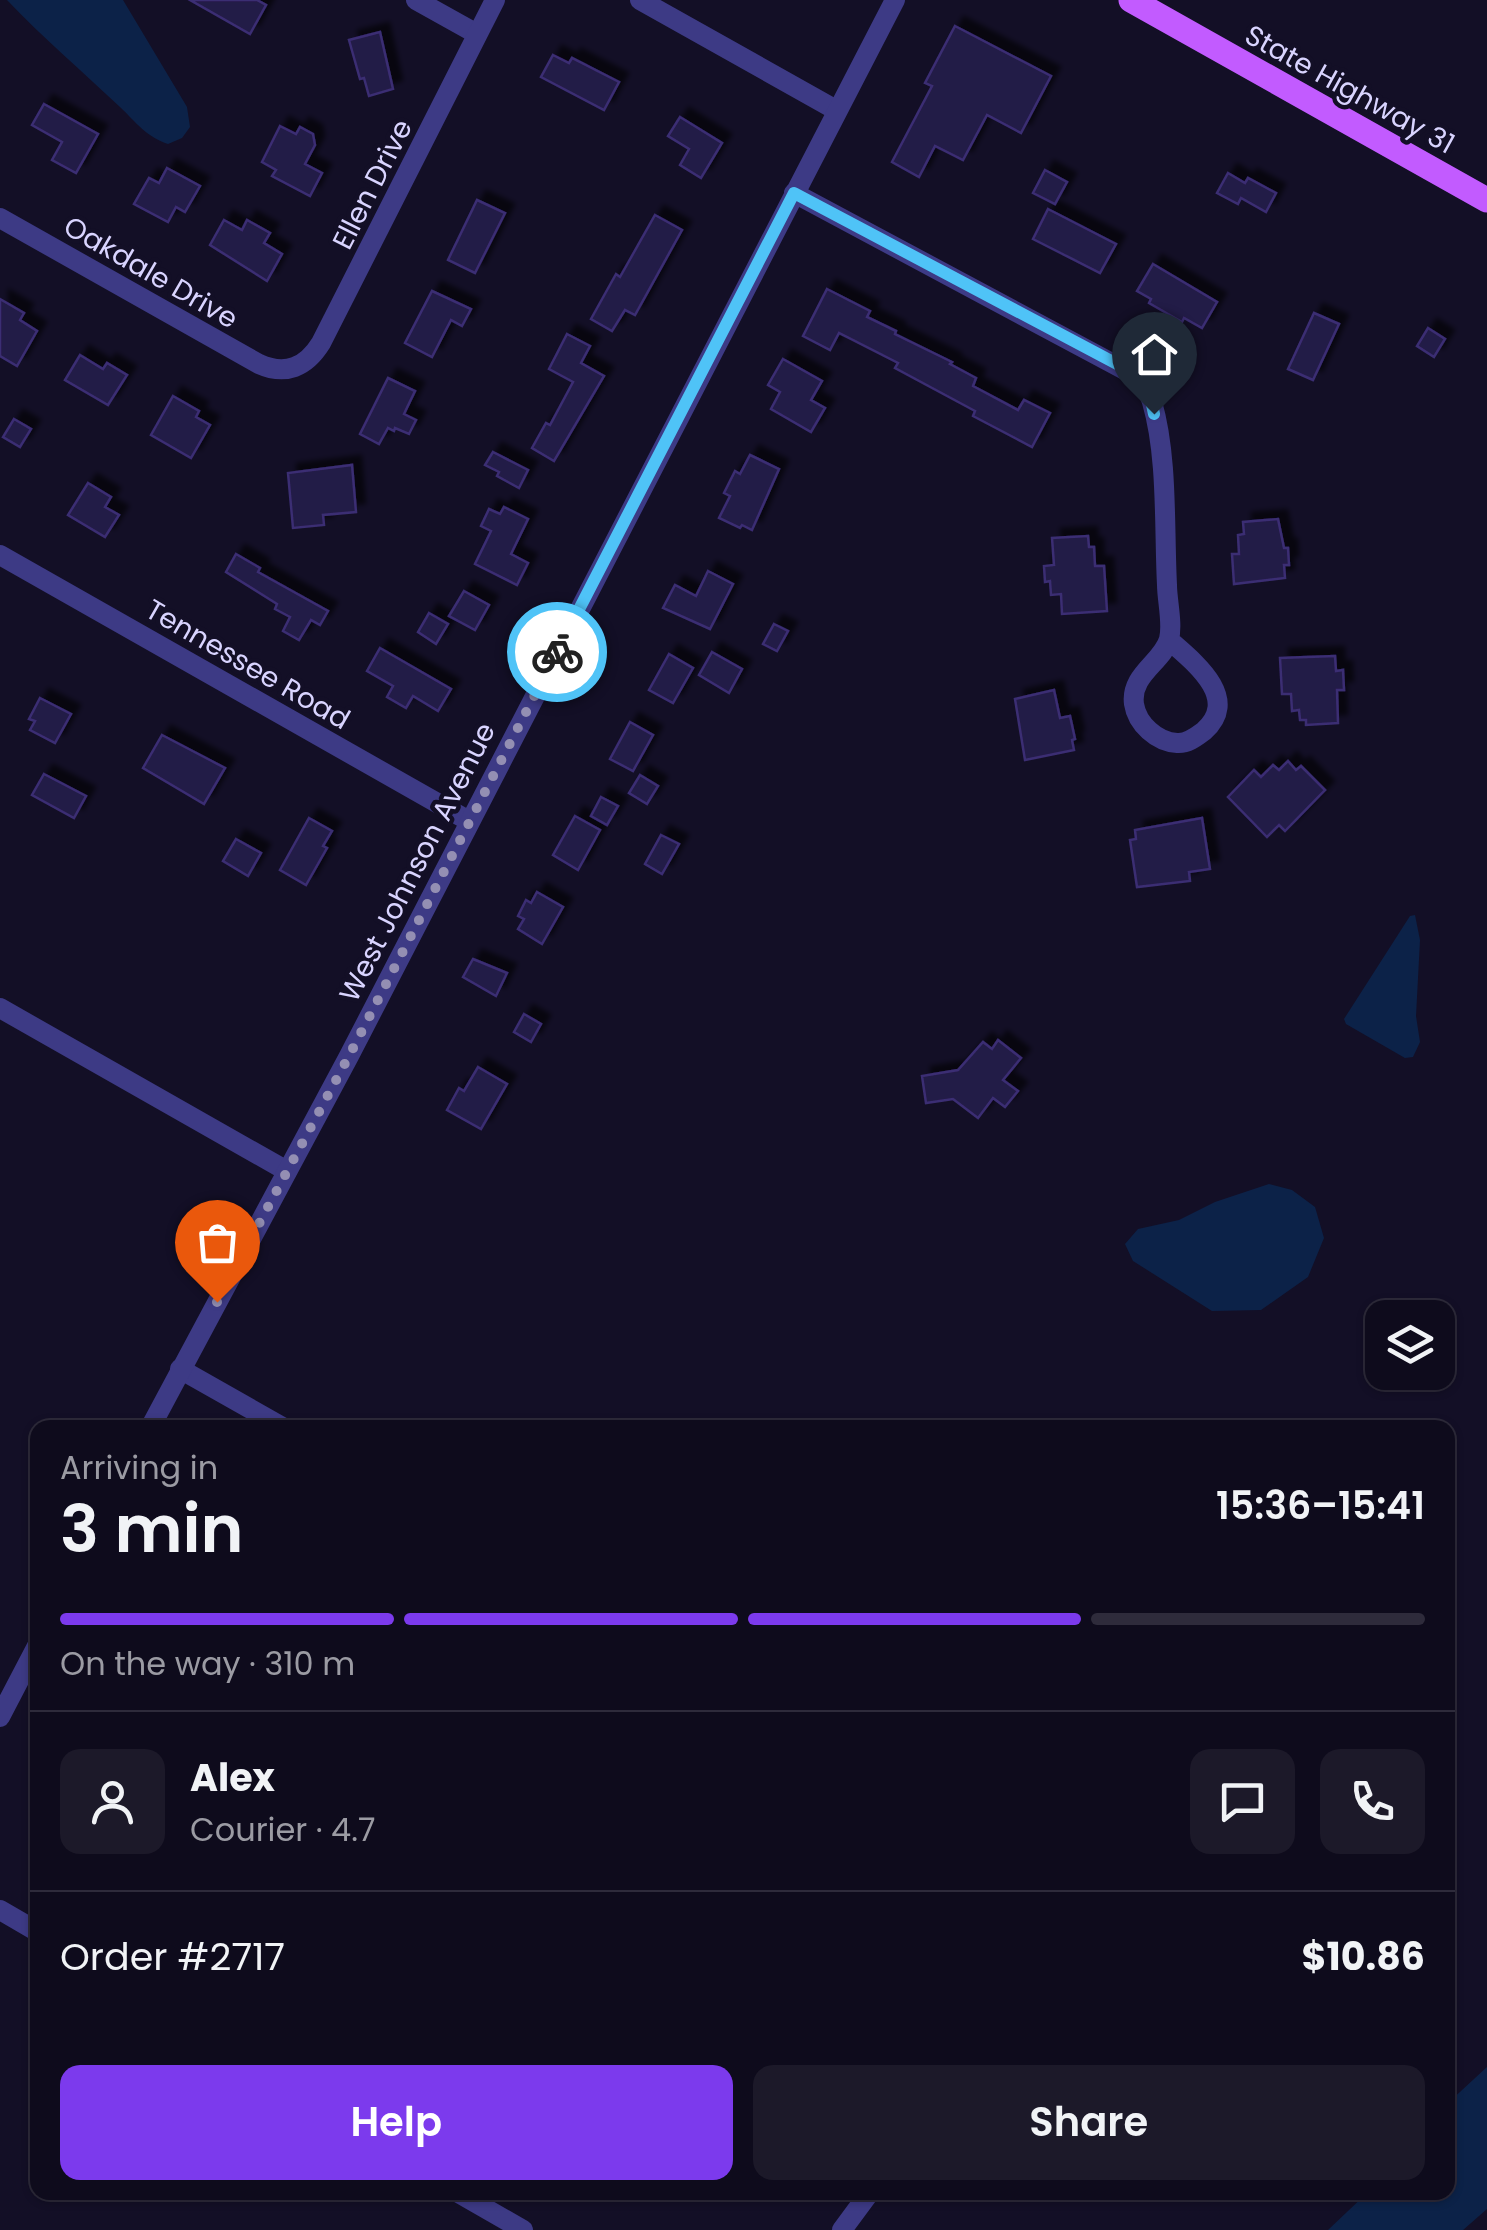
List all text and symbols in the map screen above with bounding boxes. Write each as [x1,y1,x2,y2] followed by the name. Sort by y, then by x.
[1238,16,1462,163] street label: State Highway 31
[323,113,422,256] street label: Ellen Drive
[57,207,245,338] street label: Oakdale Drive
[1112,312,1197,415] pin
[1127,327,1182,382] icon: home
[138,590,357,739] street label: Tennessee Road
[507,602,607,702] courier
[530,625,585,680] icon: bike
[330,716,505,1009] street label: West Johnson Avenue
[175,1200,260,1303] pin
[190,1215,245,1270] icon: bag
[1365,1300,1455,1390] map controls
[1365,1300,1455,1390] button: layers
[60,1445,218,1490] text: Arriving in
[1216,1479,1425,1532] text: 15:36–15:41
[60,1484,244,1575] text: 3 min
[60,1641,355,1686] text: On the way · 310 m
[60,1749,165,1854] button: person
[1190,1749,1295,1854] button: chat
[1320,1749,1425,1854] button: phone
[190,1751,275,1804] text: Alex
[190,1807,375,1852] text: Courier · 4.7
[60,1930,285,1983] text: Order #2717
[1301,1930,1425,1983] text: $10.86
[60,2065,733,2180] button: Help
[753,2065,1425,2180] button: Share

